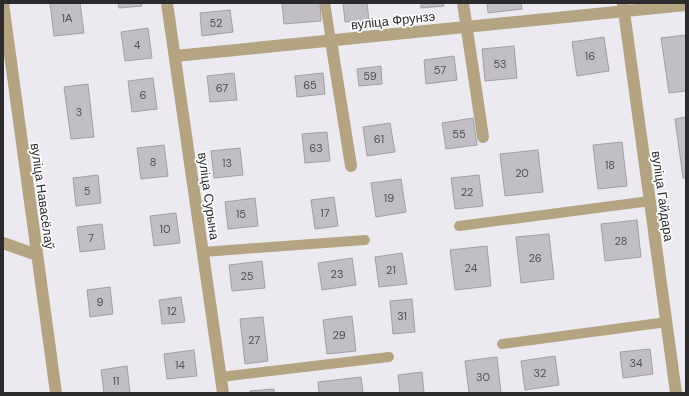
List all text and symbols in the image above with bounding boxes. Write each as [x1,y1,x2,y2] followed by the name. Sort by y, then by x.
[350,8,436,33] street label: вуліца Фрунзэ
[62,11,73,25] house number: 1А
[210,16,222,30] house number: 52
[134,38,141,52] house number: 4
[585,49,595,63] house number: 16
[493,57,507,71] house number: 53
[434,63,446,77] house number: 57
[363,69,377,83] house number: 59
[303,78,317,92] house number: 65
[216,81,228,95] house number: 67
[140,88,147,102] house number: 6
[76,105,82,119] house number: 3
[452,127,466,141] house number: 55
[374,132,384,146] house number: 61
[309,141,323,155] house number: 63
[27,142,58,251] street label: вуліца Навасёлаў
[648,150,677,243] street label: вуліца Гайдара
[194,151,223,242] street label: вуліца Сурына
[150,155,156,169] house number: 8
[222,156,232,170] house number: 13
[605,158,615,172] house number: 18
[515,166,529,180] house number: 20
[84,184,91,198] house number: 5
[461,185,473,199] house number: 22
[384,191,394,205] house number: 19
[320,206,330,220] house number: 17
[236,207,246,221] house number: 15
[160,222,170,236] house number: 10
[88,231,94,245] house number: 7
[615,234,627,248] house number: 28
[528,251,542,265] house number: 26
[465,261,478,275] house number: 24
[386,263,396,277] house number: 21
[331,267,343,281] house number: 23
[240,269,254,283] house number: 25
[97,295,104,309] house number: 9
[167,304,177,318] house number: 12
[397,309,407,323] house number: 31
[332,328,346,342] house number: 29
[248,333,260,347] house number: 27
[629,356,643,370] house number: 34
[175,358,185,372] house number: 14
[534,366,546,380] house number: 32
[476,370,490,384] house number: 30
[113,374,119,388] house number: 11

